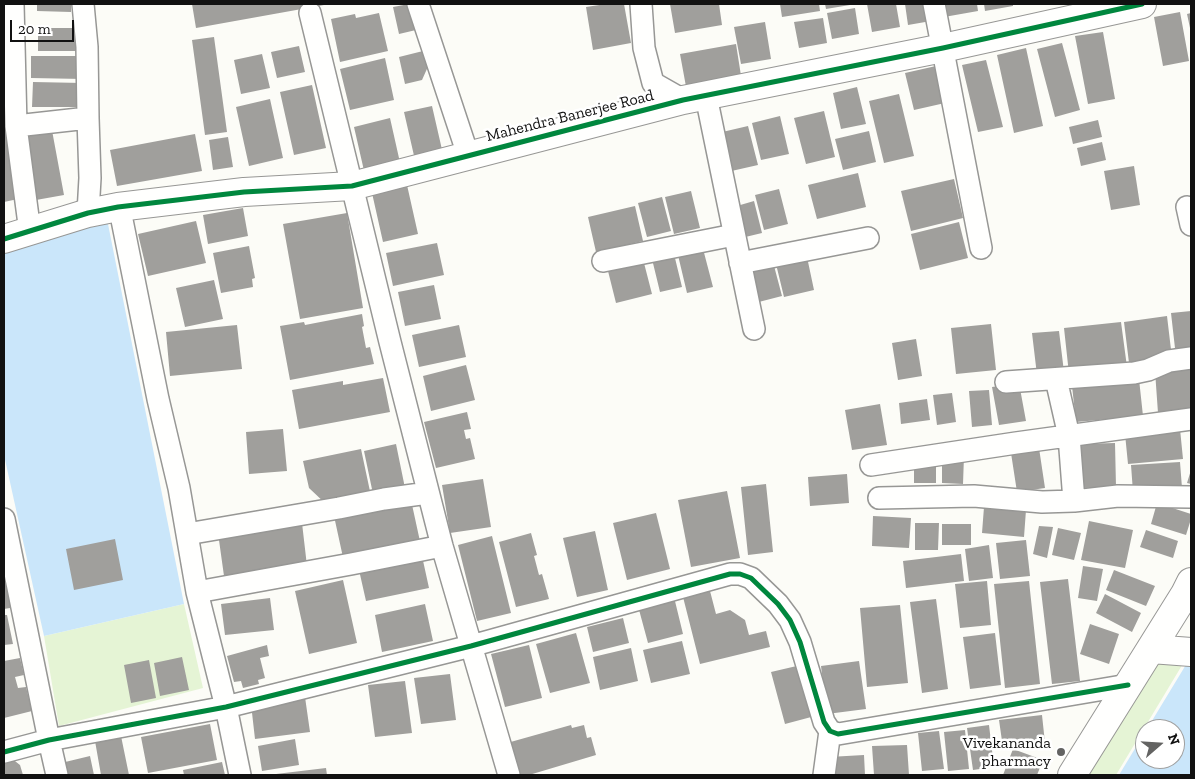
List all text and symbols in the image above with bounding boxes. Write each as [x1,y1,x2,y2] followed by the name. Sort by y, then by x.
[12,10,76,42] scale bar
[18,20,51,38] text: 20 m
[484,86,656,146] street label: Mahendra Banerjee Road
[1135,719,1185,769] north arrow
[1164,731,1183,747] text: N
[963,733,1051,771] place label: Vivekananda pharmacy
[1055,746,1067,758] marker: Vivekananda pharmacy

